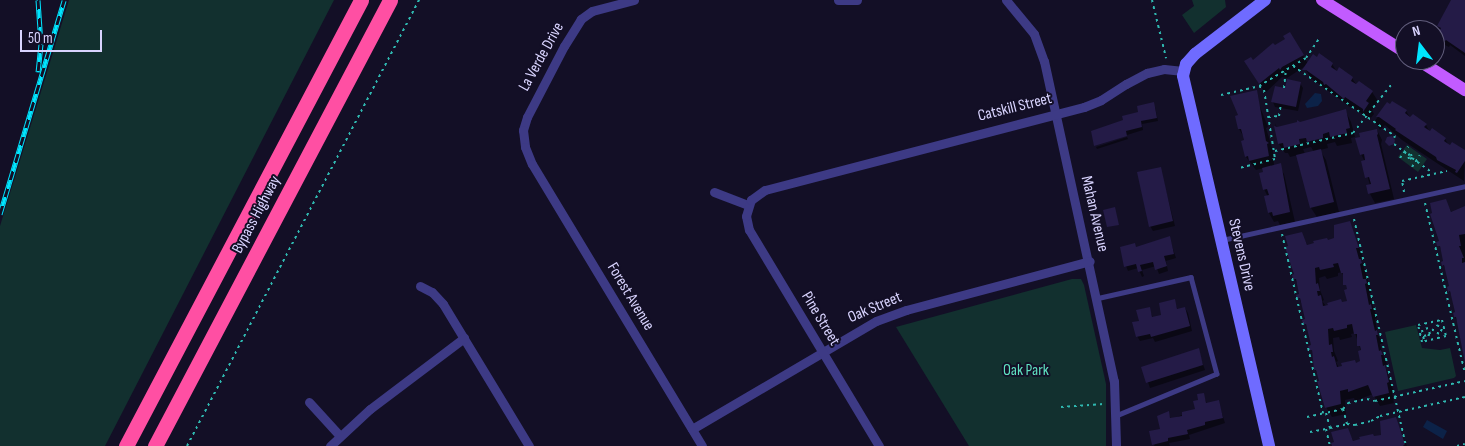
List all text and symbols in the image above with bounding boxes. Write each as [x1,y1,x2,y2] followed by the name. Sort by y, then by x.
[515,19,569,95] street label: La Verde Drive
[22,20,105,52] scale bar
[1395,20,1445,70] north arrow
[1410,22,1422,40] text: N
[28,29,53,48] text: 50 m
[976,90,1054,126] street label: Catskill Street
[229,173,285,257] street label: Bypass Highway
[1076,174,1112,254] street label: Mahan Avenue
[1223,217,1259,293] street label: Stevens Drive
[602,260,658,334] street label: Forest Avenue
[845,288,905,328] street label: Oak Street
[796,289,844,349] street label: Pine Street
[1003,361,1049,381] park label: Oak Park

